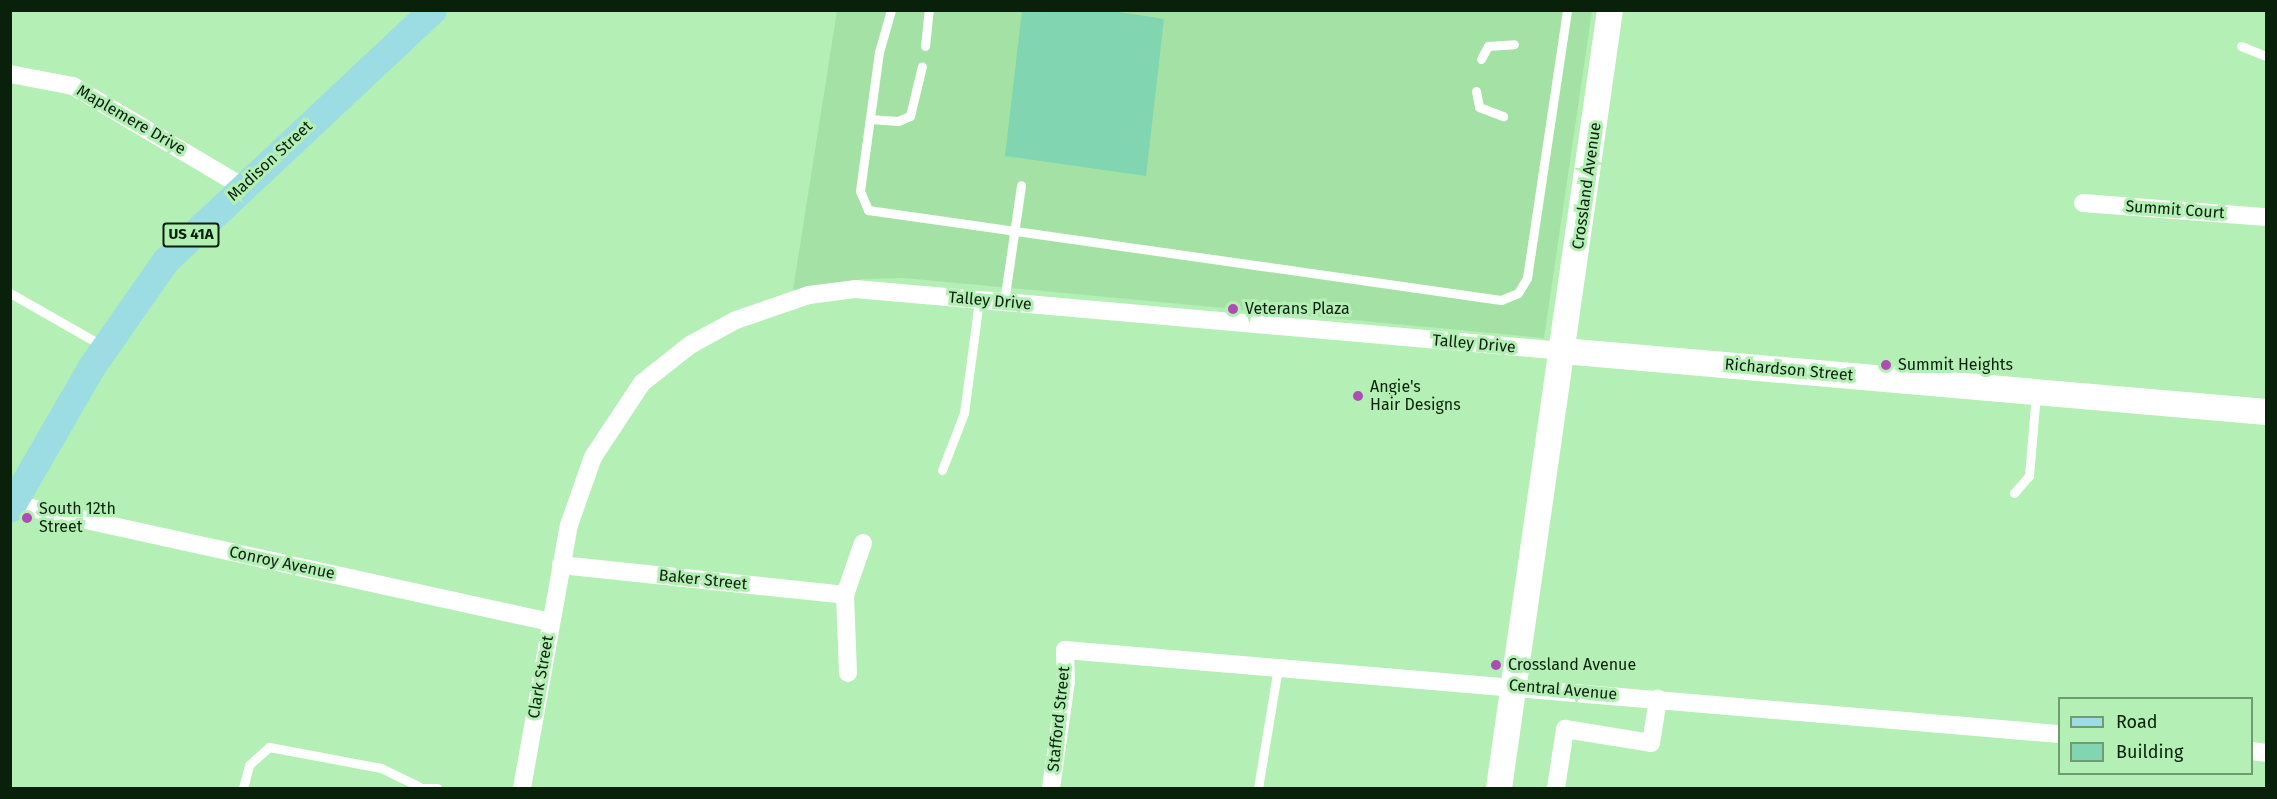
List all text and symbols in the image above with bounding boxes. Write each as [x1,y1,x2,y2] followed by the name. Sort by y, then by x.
[73,81,189,159] street label: Maplemere Drive
[224,117,316,205] street label: Madison Street
[1569,121,1605,251] street label: Crossland Avenue
[2125,197,2225,223] street label: Summit Court
[161,223,221,247] road number: US 41A
[948,288,1032,314] street label: Talley Drive
[1245,299,1350,319] place label: Veterans Plaza
[1226,302,1240,316] marker: Veterans Plaza
[1432,331,1516,357] street label: Talley Drive
[1724,355,1854,385] street label: Richardson Street
[1898,355,2013,375] place label: Summit Heights
[1879,358,1893,372] marker: Summit Heights
[1370,377,1461,415] place label: Angie's Hair Designs
[1351,389,1365,403] marker: Angie's Hair Designs
[39,499,116,537] place label: South 12th Street
[20,511,34,525] marker: South 12th Street
[227,542,337,584] street label: Conroy Avenue
[658,566,748,594] street label: Baker Street
[524,634,558,720] street label: Clark Street
[1508,655,1636,675] place label: Crossland Avenue
[1489,658,1503,672] marker: Crossland Avenue
[1044,665,1074,773] street label: Stafford Street
[1508,676,1618,704] street label: Central Avenue
[2058,697,2253,775] legend
[2116,711,2158,733] text: Road
[2116,741,2183,763] text: Building

